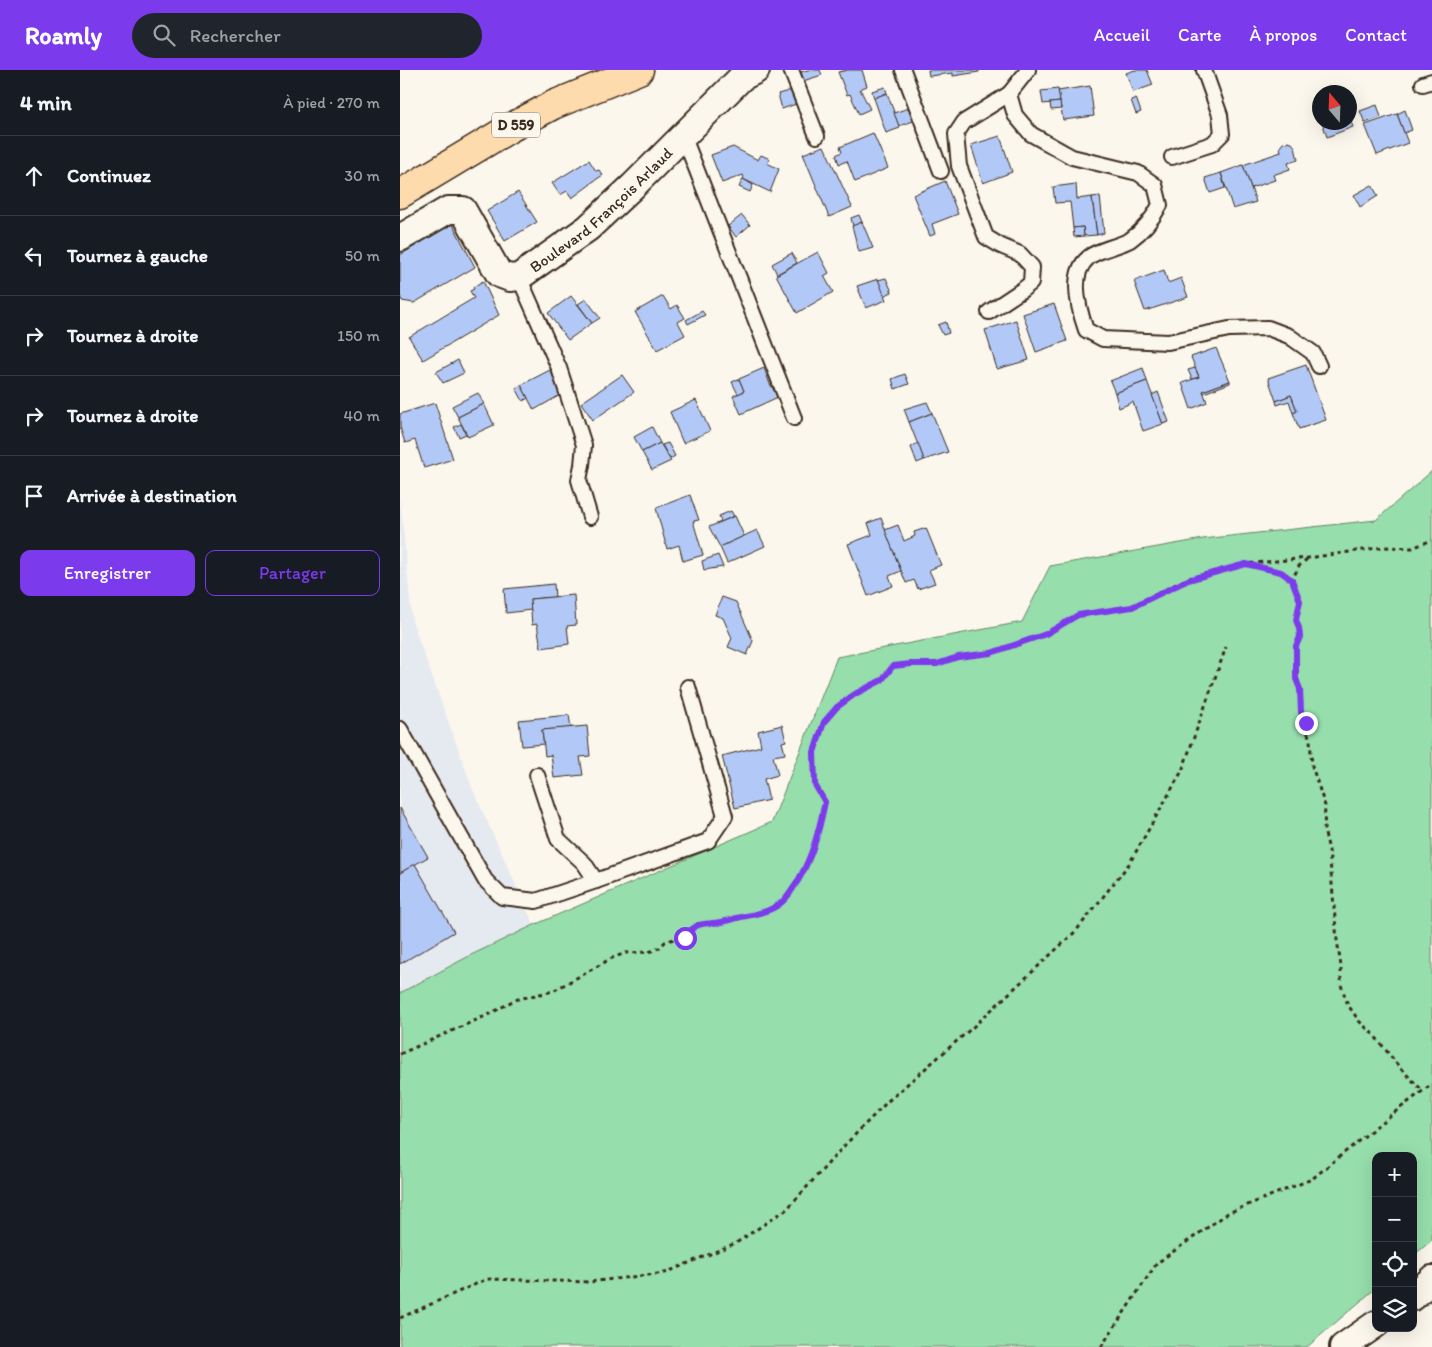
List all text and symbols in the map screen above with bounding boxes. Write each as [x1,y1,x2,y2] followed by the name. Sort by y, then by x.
[132,13,482,58] search box
[25,21,102,50] text: Roamly
[150,21,178,49] icon: search
[190,24,281,47] text: Rechercher
[1094,24,1150,46] text: Accueil
[1178,24,1221,46] text: Carte
[1249,24,1317,46] text: À propos
[1345,24,1407,46] text: Contact
[1312,85,1357,130] north arrow
[20,90,72,115] text: 4 min
[283,93,380,112] text: À pied · 270 m
[492,112,540,138] road number: D 559
[526,143,676,276] street label: Boulevard François Arlaud
[20,162,48,190] icon: ahead
[67,164,151,187] text: Continuez
[344,166,380,185] text: 30 m
[20,242,48,270] icon: left
[67,244,208,267] text: Tournez à gauche
[345,246,380,265] text: 50 m
[20,322,48,350] icon: right
[67,324,199,347] text: Tournez à droite
[337,326,380,345] text: 150 m
[20,402,48,430] icon: right
[67,404,199,427] text: Tournez à droite
[343,406,380,425] text: 40 m
[20,482,48,510] icon: arrive
[67,484,237,507] text: Arrivée à destination
[20,550,195,596] button: Enregistrer
[205,550,380,596] button: Partager
[1295,712,1318,735] route end
[674,927,697,950] route start
[1372,1152,1417,1332] map controls
[1372,1152,1417,1197] button: +
[1372,1197,1417,1242] button: −
[1372,1242,1417,1287] button: locate
[1372,1287,1417,1332] button: layers

